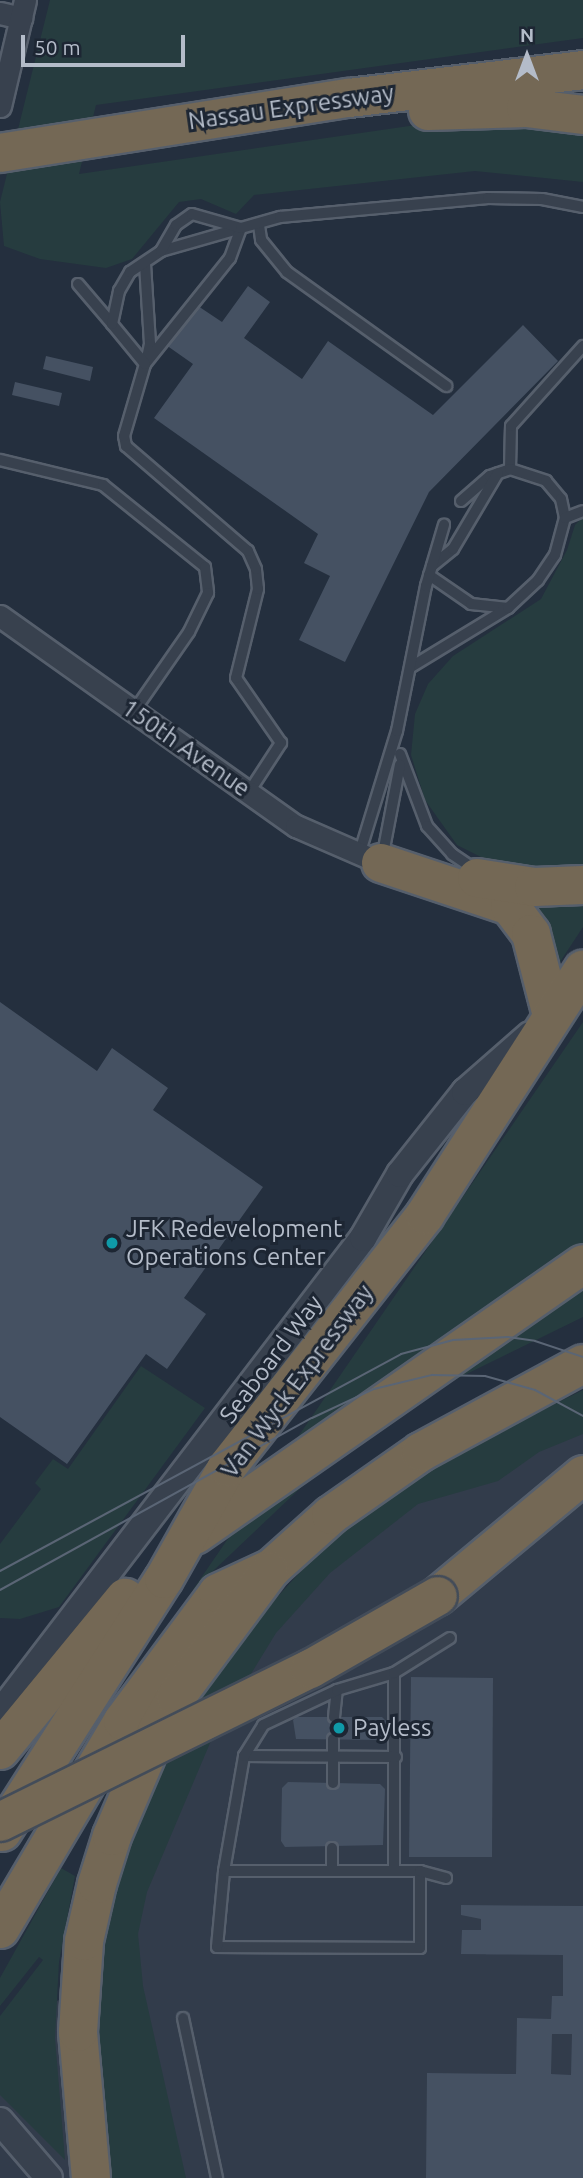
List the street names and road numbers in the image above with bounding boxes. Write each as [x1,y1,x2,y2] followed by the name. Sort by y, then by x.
[186,78,396,136] street label: Nassau Expressway
[116,693,256,803] street label: 150th Avenue
[215,1279,379,1483] street label: Van Wyck Expressway
[214,1289,328,1429] street label: Seaboard Way

